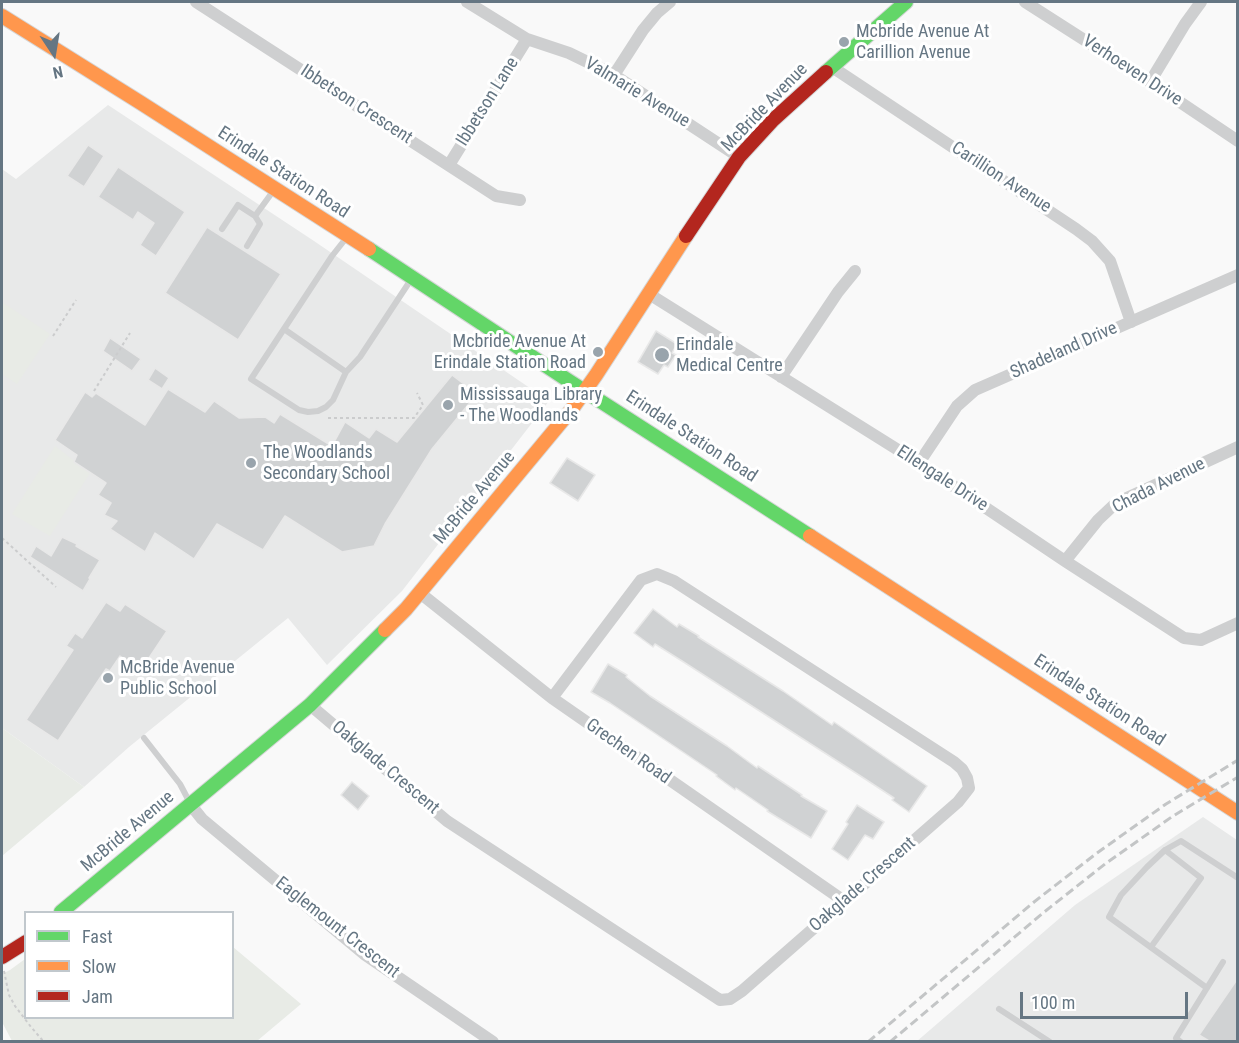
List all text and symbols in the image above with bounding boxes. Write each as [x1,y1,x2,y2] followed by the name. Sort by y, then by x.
[856,21,989,63] place label: Mcbride Avenue At Carillion Avenue
[24,24,84,84] north arrow
[1078,31,1186,111] street label: Verhoeven Drive
[837,35,851,49] marker: Mcbride Avenue At Carillion Avenue
[581,53,693,133] street label: Valmarie Avenue
[452,54,524,150] street label: Ibbetson Lane
[717,59,813,157] street label: McBride Avenue
[296,61,416,149] street label: Ibbetson Crescent
[51,62,65,82] text: N
[213,122,353,224] street label: Erindale Station Road
[947,138,1055,218] street label: Carillion Avenue
[1007,318,1121,384] street label: Shadeland Drive
[434,331,586,374] place label: Mcbride Avenue At Erindale Station Road
[676,334,783,376] place label: Erindale Medical Centre
[591,345,605,359] marker: Mcbride Avenue At Erindale Station Road
[653,346,671,364] marker: Erindale Medical Centre
[460,384,602,426] place label: Mississauga Library - The Woodlands
[621,386,761,488] street label: Erindale Station Road
[441,398,455,412] marker: Mississauga Library - The Woodlands
[892,441,992,517] street label: Ellengale Drive
[263,442,390,484] place label: The Woodlands Secondary School
[430,447,520,549] street label: McBride Avenue
[1109,453,1209,519] street label: Chada Avenue
[244,456,258,470] marker: The Woodlands Secondary School
[1029,650,1169,752] street label: Erindale Station Road
[120,657,235,700] place label: McBride Avenue Public School
[101,671,115,685] marker: McBride Avenue Public School
[581,715,675,789] street label: Grechen Road
[327,717,443,819] street label: Oakglade Crescent
[77,787,179,877] street label: McBride Avenue
[806,833,920,937] street label: Oakglade Crescent
[271,873,403,983] street label: Eaglemount Crescent
[24,911,234,1019] legend
[82,926,113,947] text: Fast
[82,956,116,977] text: Slow
[1023,980,1191,1018] scale bar
[82,986,113,1007] text: Jam
[1031,992,1075,1013] text: 100 m

